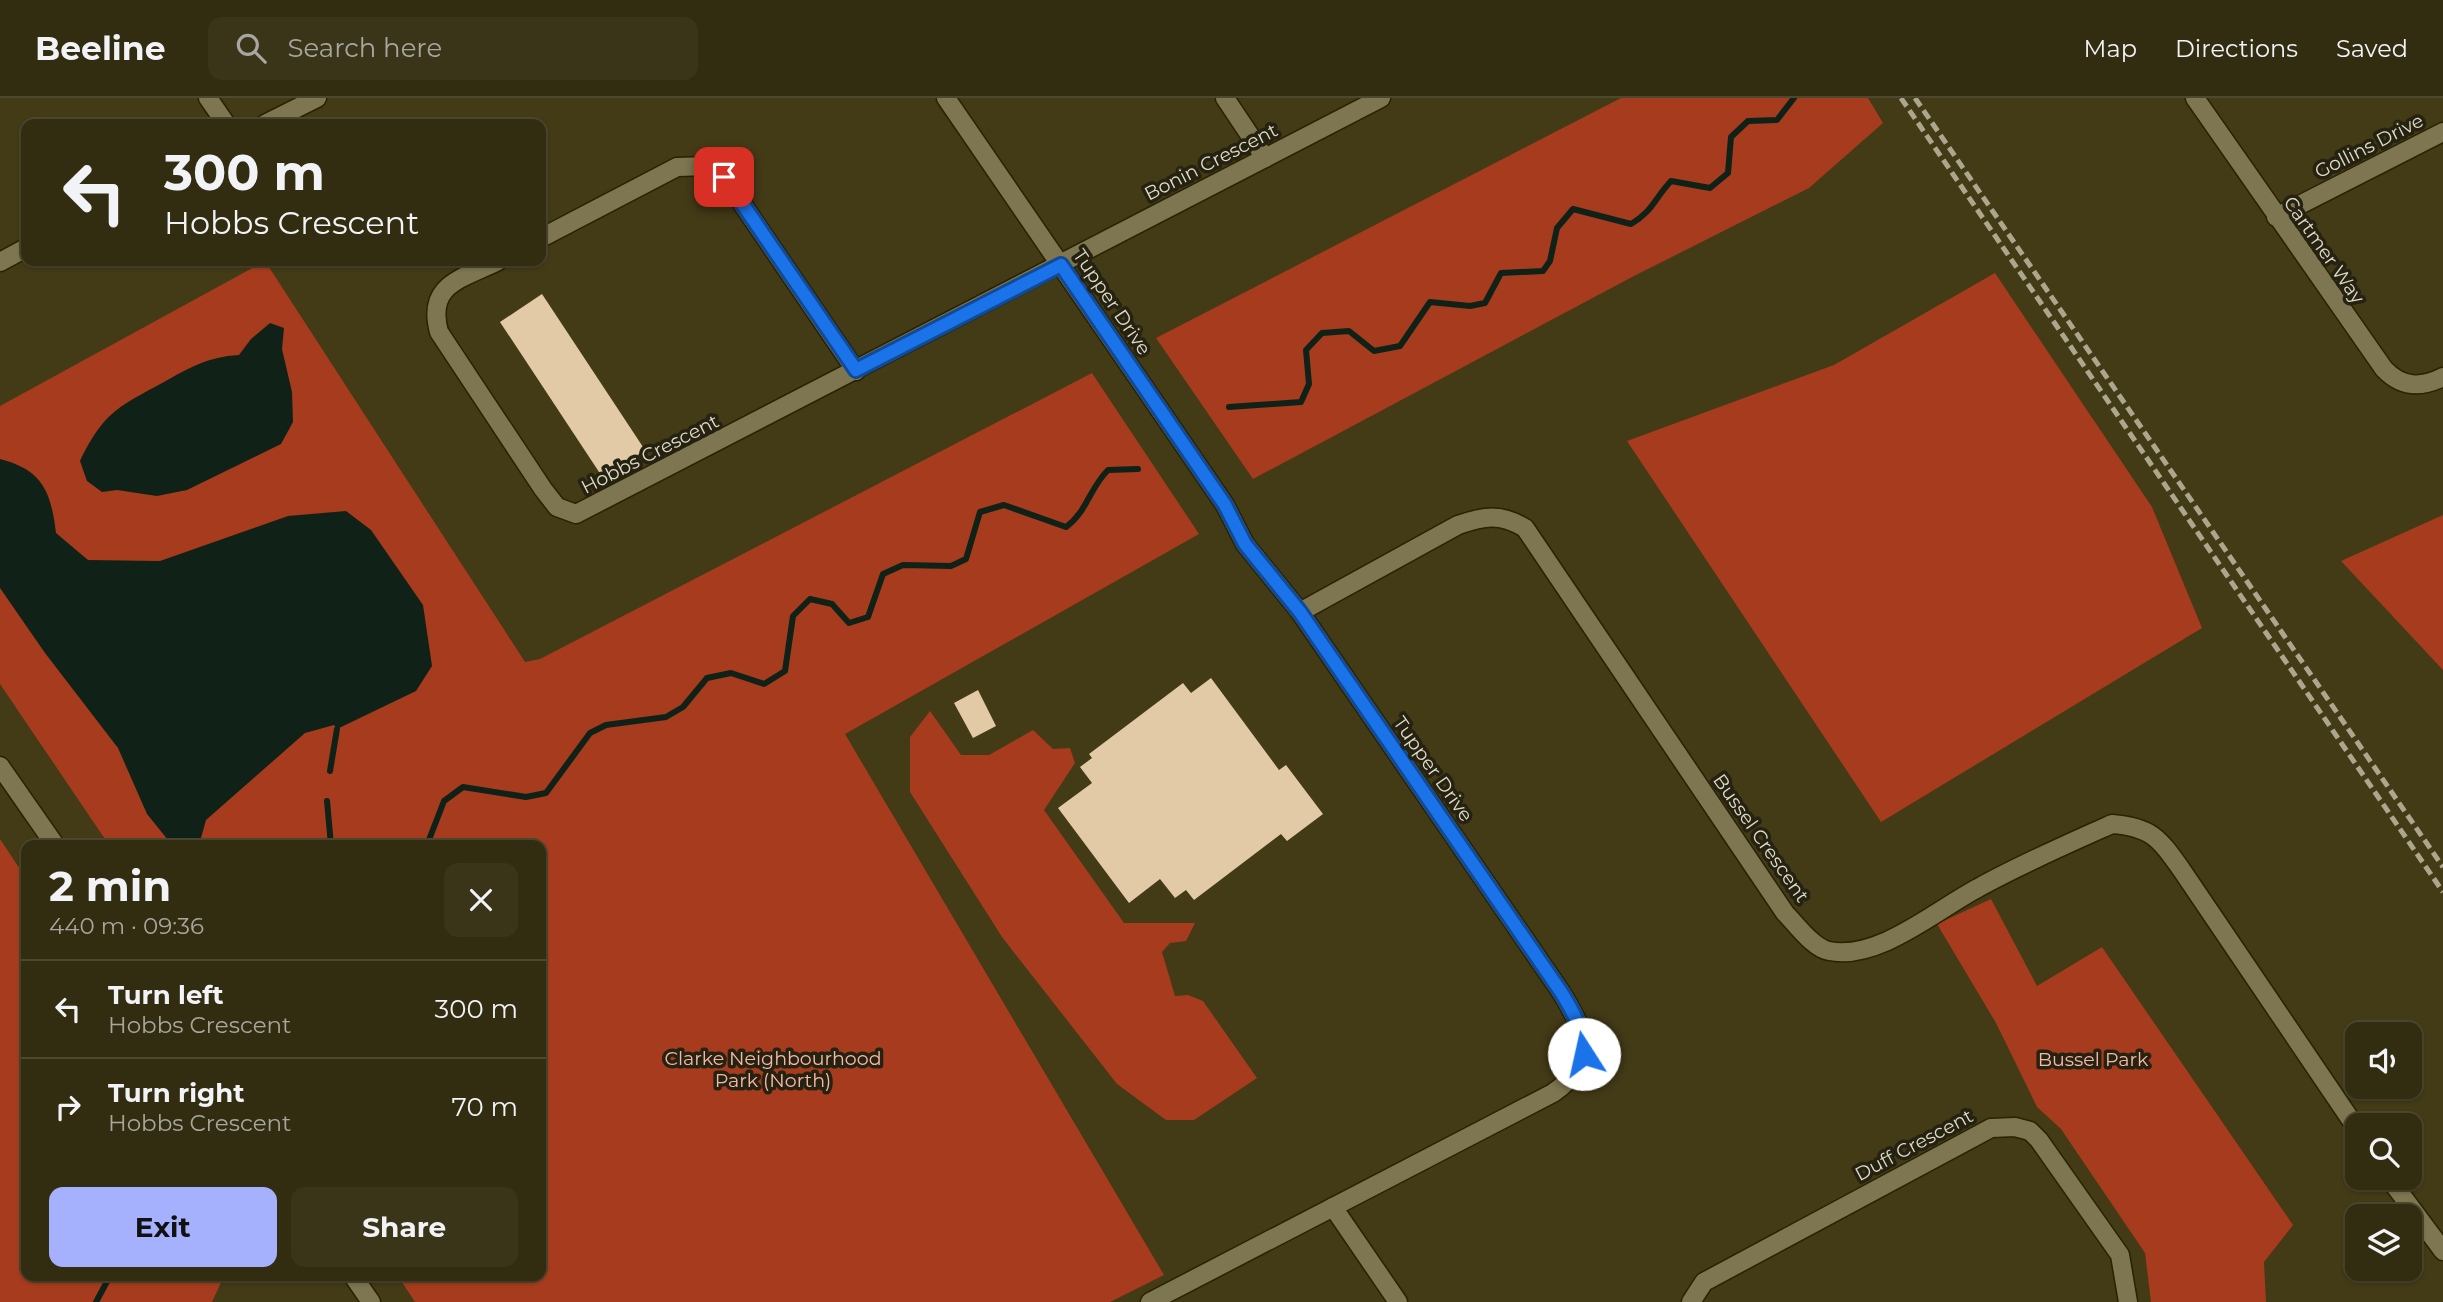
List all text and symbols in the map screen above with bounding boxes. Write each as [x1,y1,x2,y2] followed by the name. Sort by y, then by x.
[208,17,698,80] search box
[35,28,166,68] text: Beeline
[232,29,270,67] icon: search
[288,32,442,64] text: Search here
[2084,34,2137,63] text: Map
[2175,34,2298,63] text: Directions
[2336,34,2408,63] text: Saved
[2311,109,2427,183] street label: Gollins Drive
[1141,118,1282,205] street label: Bonin Crescent
[164,143,325,202] text: 300 m
[49,147,140,238] icon: left
[694,147,754,207] pin
[705,158,743,196] icon: arrive
[2279,192,2370,309] street label: Cartmer Way
[164,203,419,242] text: Hobbs Crescent
[1068,245,1156,359] street label: Tupper Drive
[577,409,723,499] street label: Hobbs Crescent
[1388,712,1478,826] street label: Tupper Drive
[1708,769,1814,907] street label: Bussel Crescent
[49,860,171,912] text: 2 min
[444,863,518,937] button: close
[49,912,204,940] text: 440 m · 09:36
[108,979,224,1011] text: Turn left
[49,990,87,1028] icon: left
[435,993,518,1025] text: 300 m
[108,1011,291,1039] text: Hobbs Crescent
[1547,1017,1621,1091] position arrow
[2345,1022,2422,1281] map controls
[2345,1022,2422,1099] button: sound
[664,1047,882,1092] park label: Clarke Neighbourhood Park (North)
[2038,1048,2149,1071] park label: Bussel Park
[108,1077,244,1109] text: Turn right
[49,1088,87,1126] icon: right
[452,1091,518,1123] text: 70 m
[1851,1104,1977,1186] street label: Duff Crescent
[108,1109,291,1137] text: Hobbs Crescent
[2345,1113,2422,1190] button: search
[49,1187,277,1267] button: Exit
[291,1187,518,1267] button: Share
[2345,1204,2422,1281] button: layers

